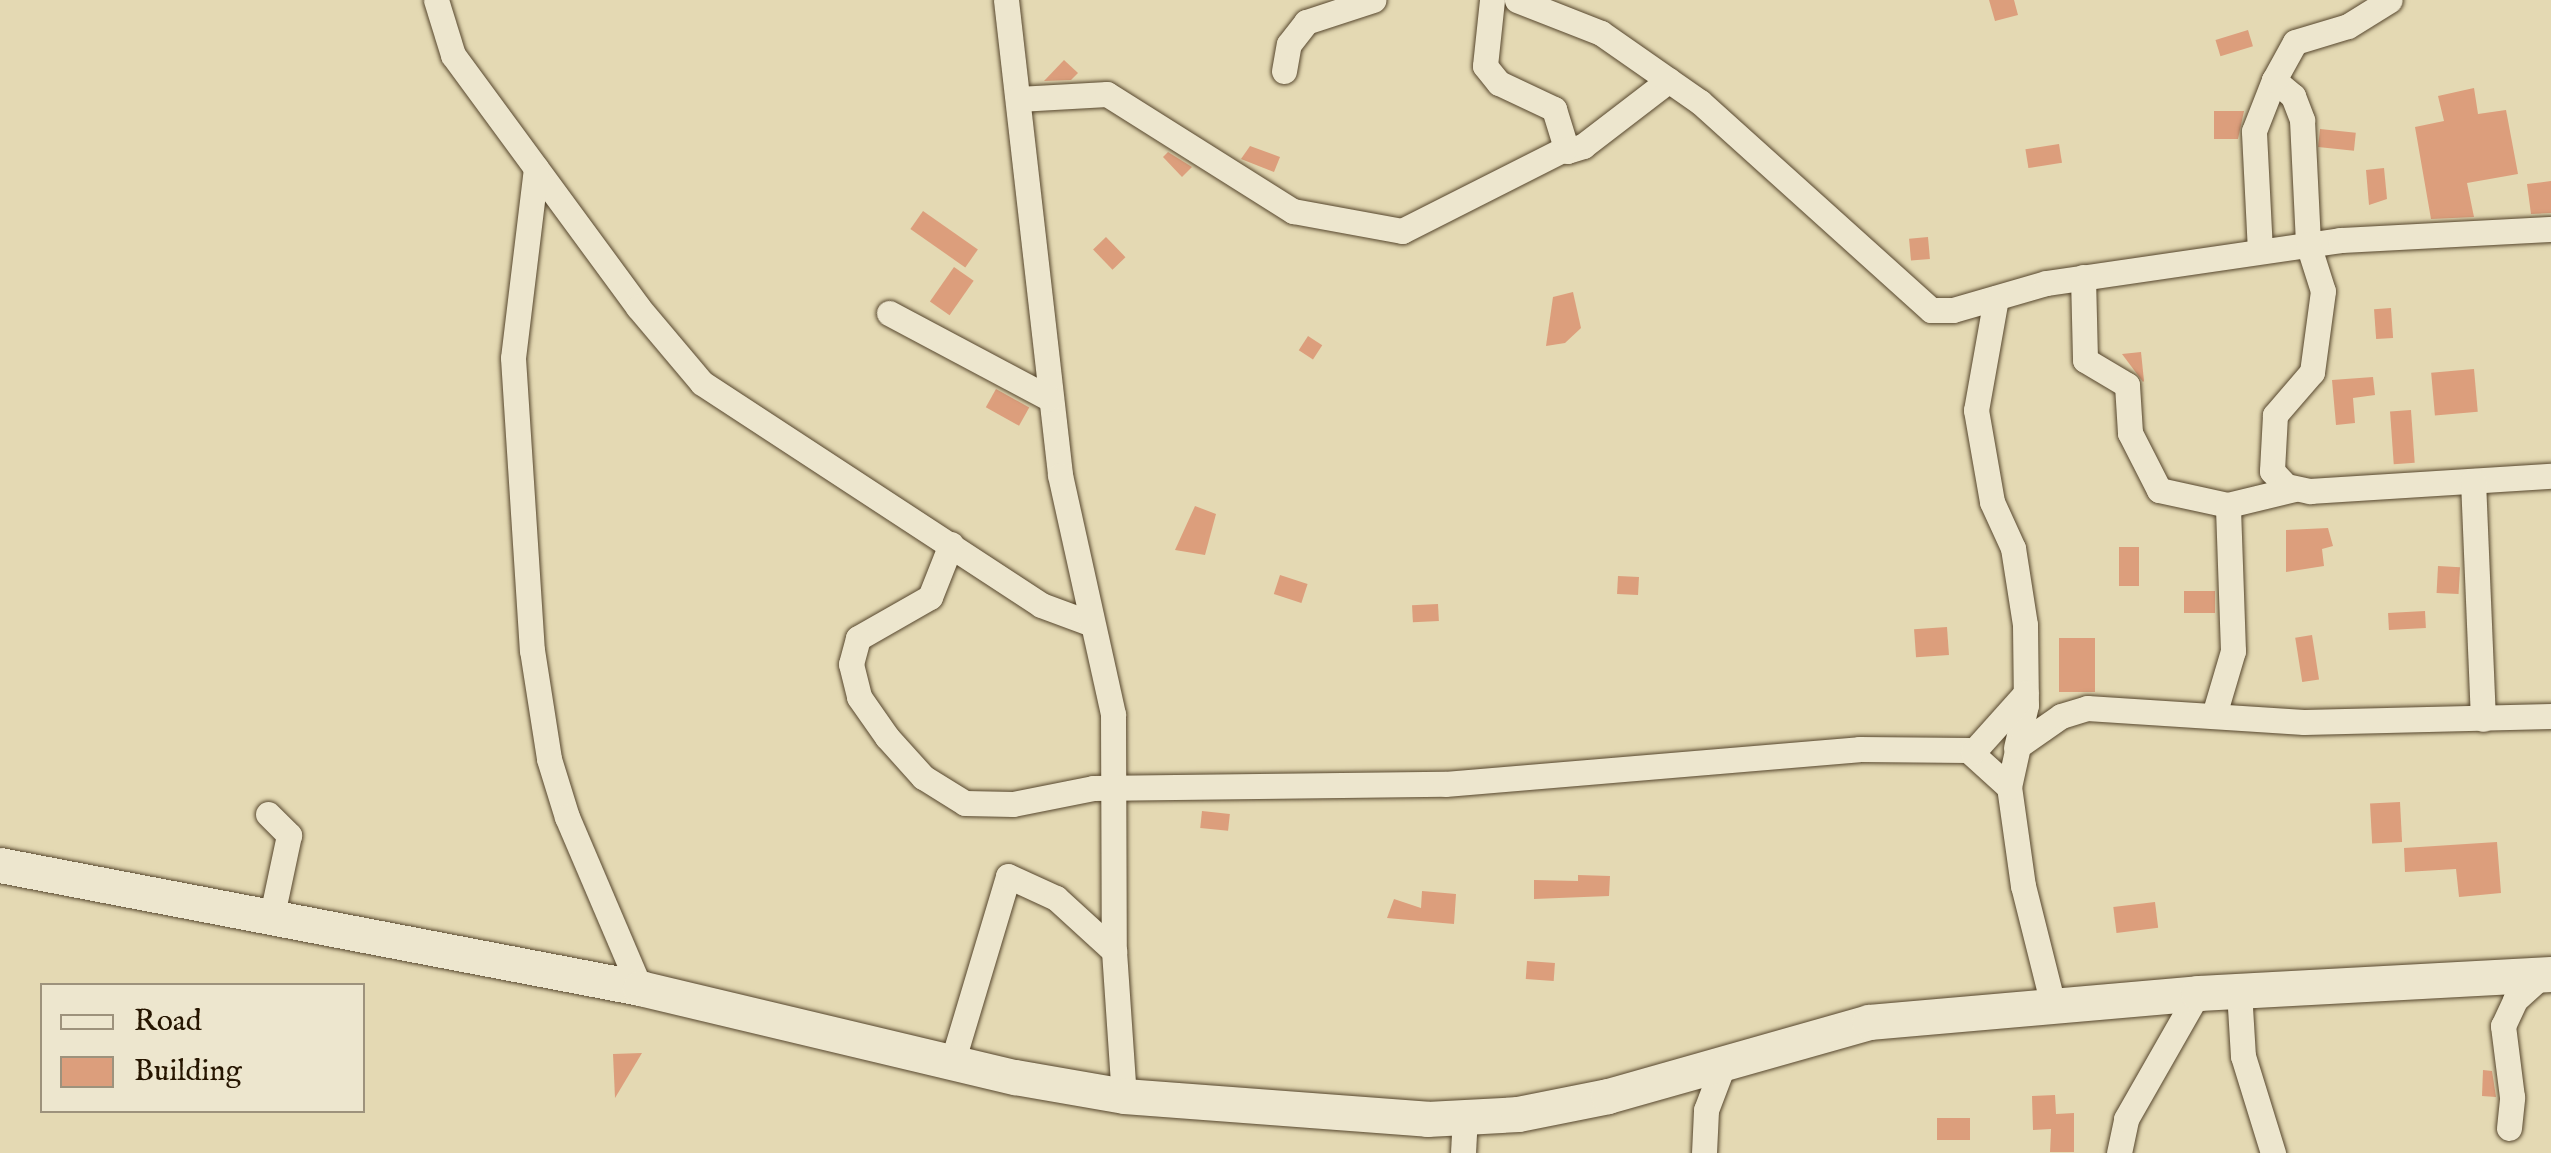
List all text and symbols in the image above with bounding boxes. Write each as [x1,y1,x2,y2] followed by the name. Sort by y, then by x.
[40,983,365,1113] legend
[134,1003,202,1041] text: Road
[134,1053,242,1091] text: Building

